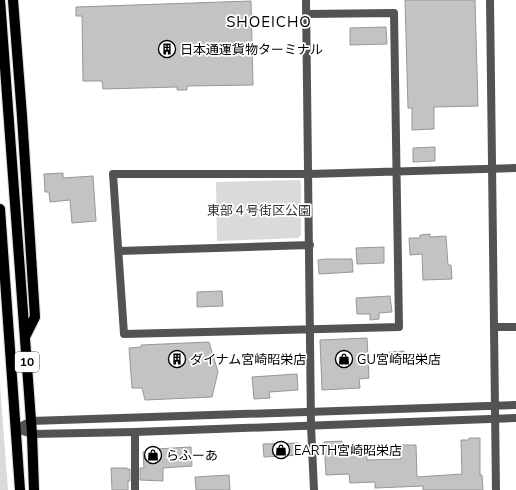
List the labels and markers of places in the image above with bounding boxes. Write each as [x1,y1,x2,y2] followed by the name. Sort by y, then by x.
[157,39,177,59] building icon: 日本通運貨物ターミナル
[180,41,323,59] place label: 日本通運貨物ターミナル
[167,349,187,369] building icon: ダイナム宮崎昭栄店
[334,349,354,369] shop icon: GU宮崎昭栄店
[190,351,306,369] place label: ダイナム宮崎昭栄店
[357,351,441,369] place label: GU宮崎昭栄店
[271,440,291,460] shop icon: EARTH宮崎昭栄店
[294,442,402,460] place label: EARTH宮崎昭栄店
[143,445,163,465] shop icon: らふーあ
[166,447,218,465] place label: らふーあ

